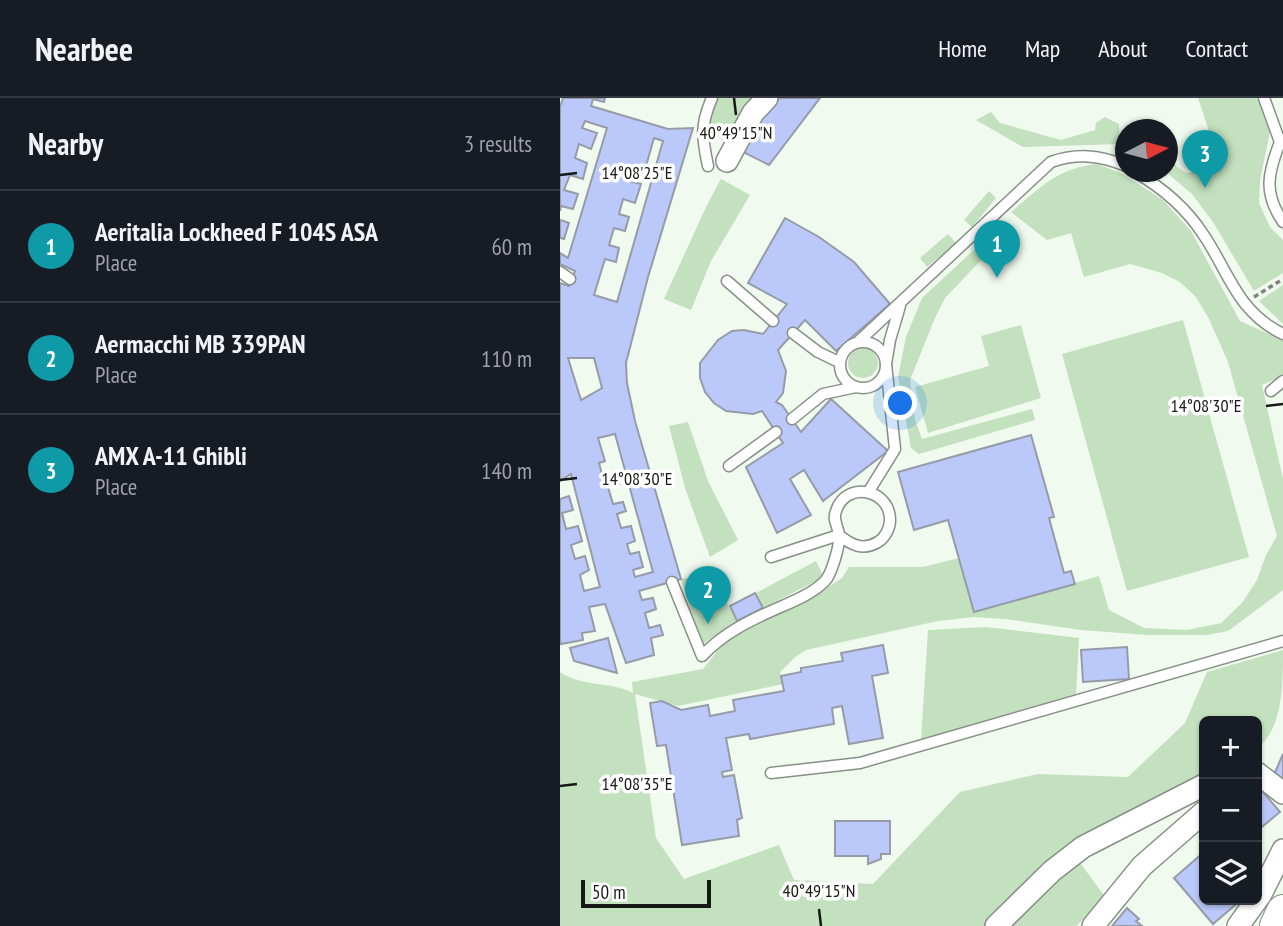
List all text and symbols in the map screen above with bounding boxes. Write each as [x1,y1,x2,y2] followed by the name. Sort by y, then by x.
[35,27,133,70] text: Nearbee
[938,33,987,64] text: Home
[1025,33,1060,64] text: Map
[1098,33,1147,64] text: About
[1185,33,1248,64] text: Contact
[1115,119,1178,182] north arrow
[700,121,772,144] text: 40°49'15"N
[28,124,103,163] text: Nearby
[464,129,532,158] text: 3 results
[1182,130,1228,188] pin: 3
[602,161,672,184] text: 14°08'25"E
[95,215,378,248] text: Aeritalia Lockheed F 104S ASA
[974,220,1020,278] pin: 1
[46,232,57,261] text: 1
[491,232,532,261] text: 60 m
[95,248,137,277] text: Place
[95,327,305,360] text: Aermacchi MB 339PAN
[46,344,57,373] text: 2
[481,344,532,373] text: 110 m
[95,360,137,389] text: Place
[883,386,917,420] your location
[1171,394,1241,417] text: 14°08'30"E
[95,439,247,472] text: AMX A-11 Ghibli
[46,456,57,485] text: 3
[481,456,532,485] text: 140 m
[602,467,672,490] text: 14°08'30"E
[95,472,137,501] text: Place
[685,566,731,624] pin: 2
[1199,716,1262,905] map controls
[1199,716,1262,779] button: +
[602,772,672,795] text: 14°08'35"E
[1199,779,1262,842] button: −
[1199,842,1262,905] button: layers
[581,877,710,909] scale bar
[783,879,855,902] text: 40°49'15"N
[592,880,626,904] text: 50 m

